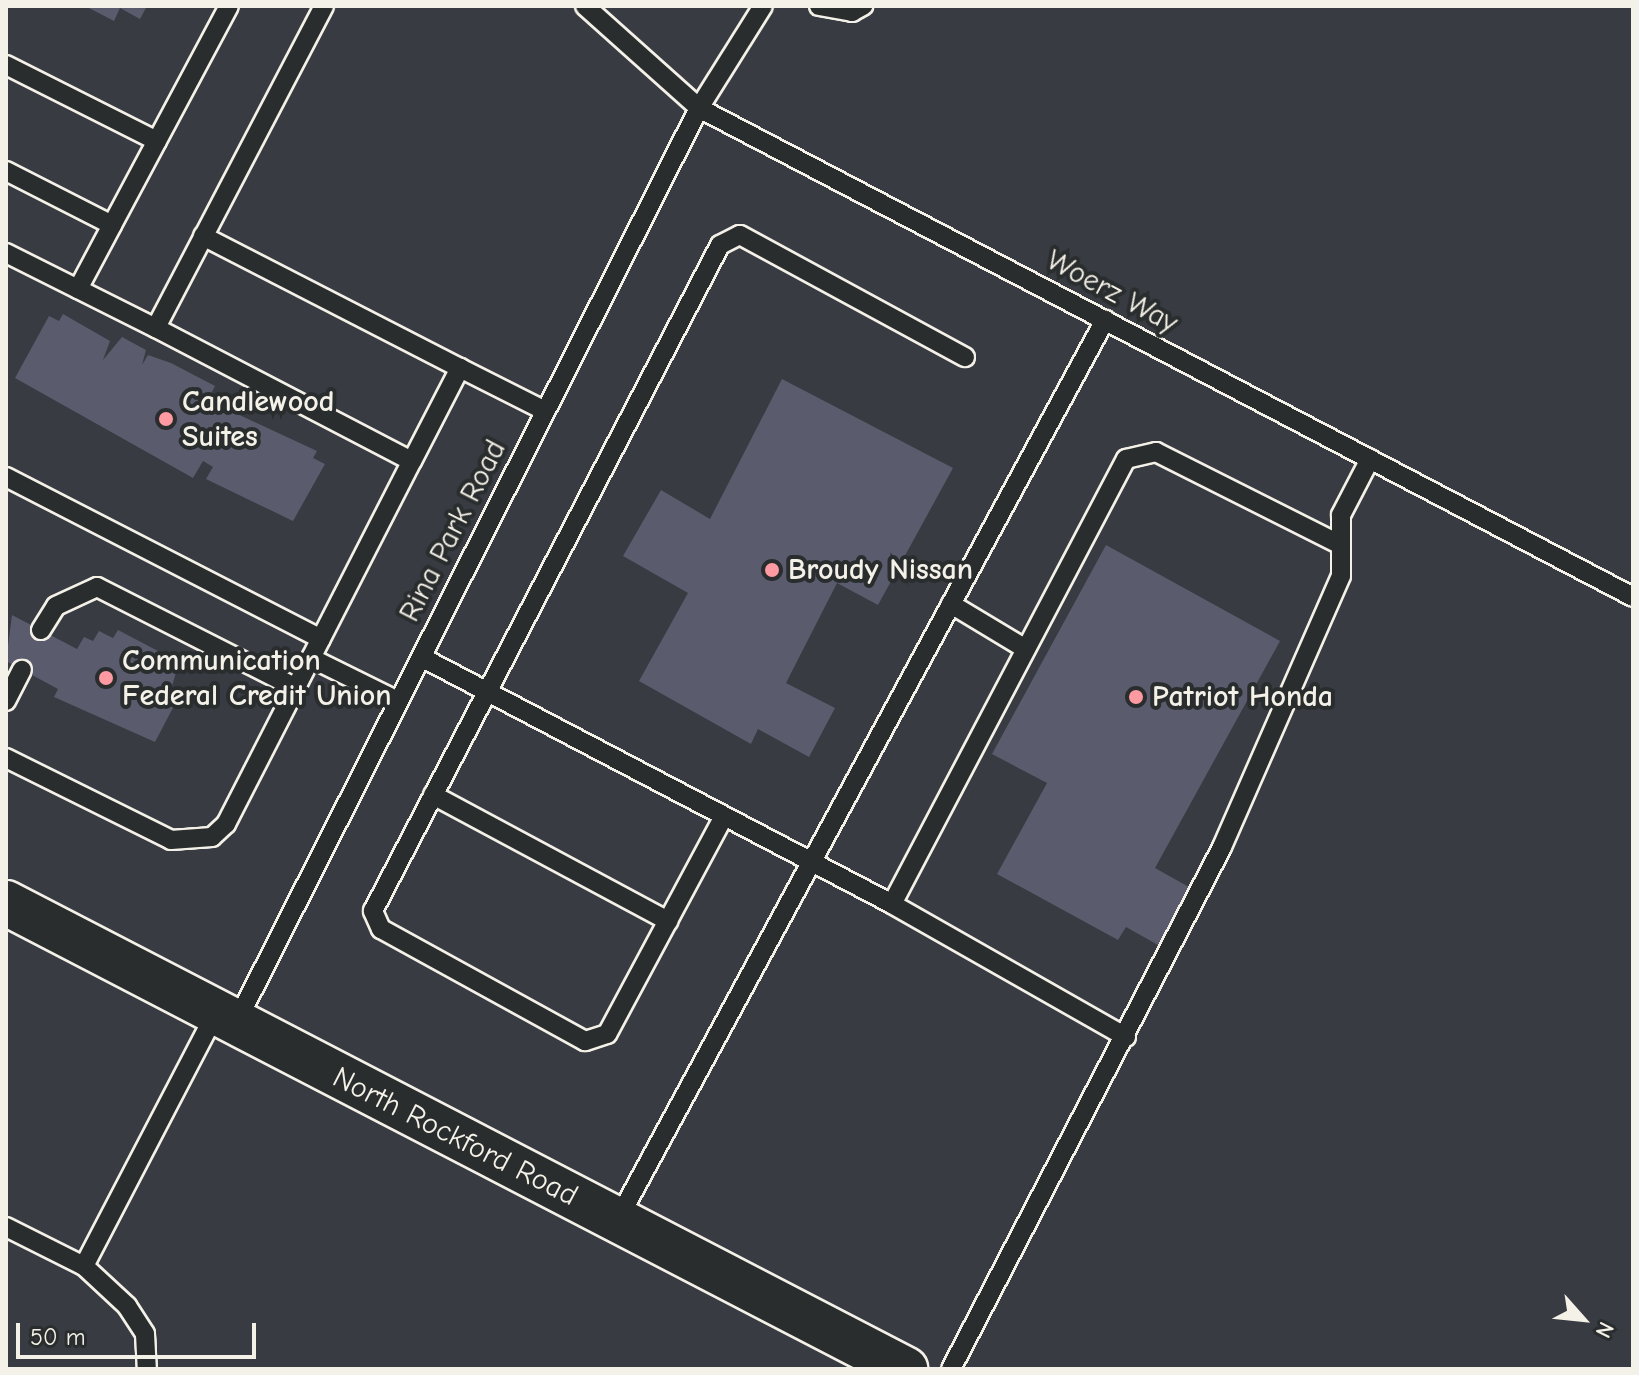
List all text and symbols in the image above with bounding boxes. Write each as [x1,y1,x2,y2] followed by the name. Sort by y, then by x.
[1040,242,1184,342] street label: Woerz Way
[182,384,334,454] place label: Candlewood Suites
[157,410,175,428] marker: Candlewood Suites
[392,434,514,628] street label: Rina Park Road
[788,552,973,588] place label: Broudy Nissan
[763,561,781,579] marker: Broudy Nissan
[122,643,392,714] place label: Communication Federal Credit Union
[97,669,115,687] marker: Communication Federal Credit Union
[1152,679,1333,715] place label: Patriot Honda
[1127,688,1145,706] marker: Patriot Honda
[327,1060,583,1214] street label: North Rockford Road
[1543,1279,1623,1359] north arrow
[20,1307,260,1357] scale bar
[1590,1318,1619,1342] text: N
[30,1323,86,1351] text: 50 m

